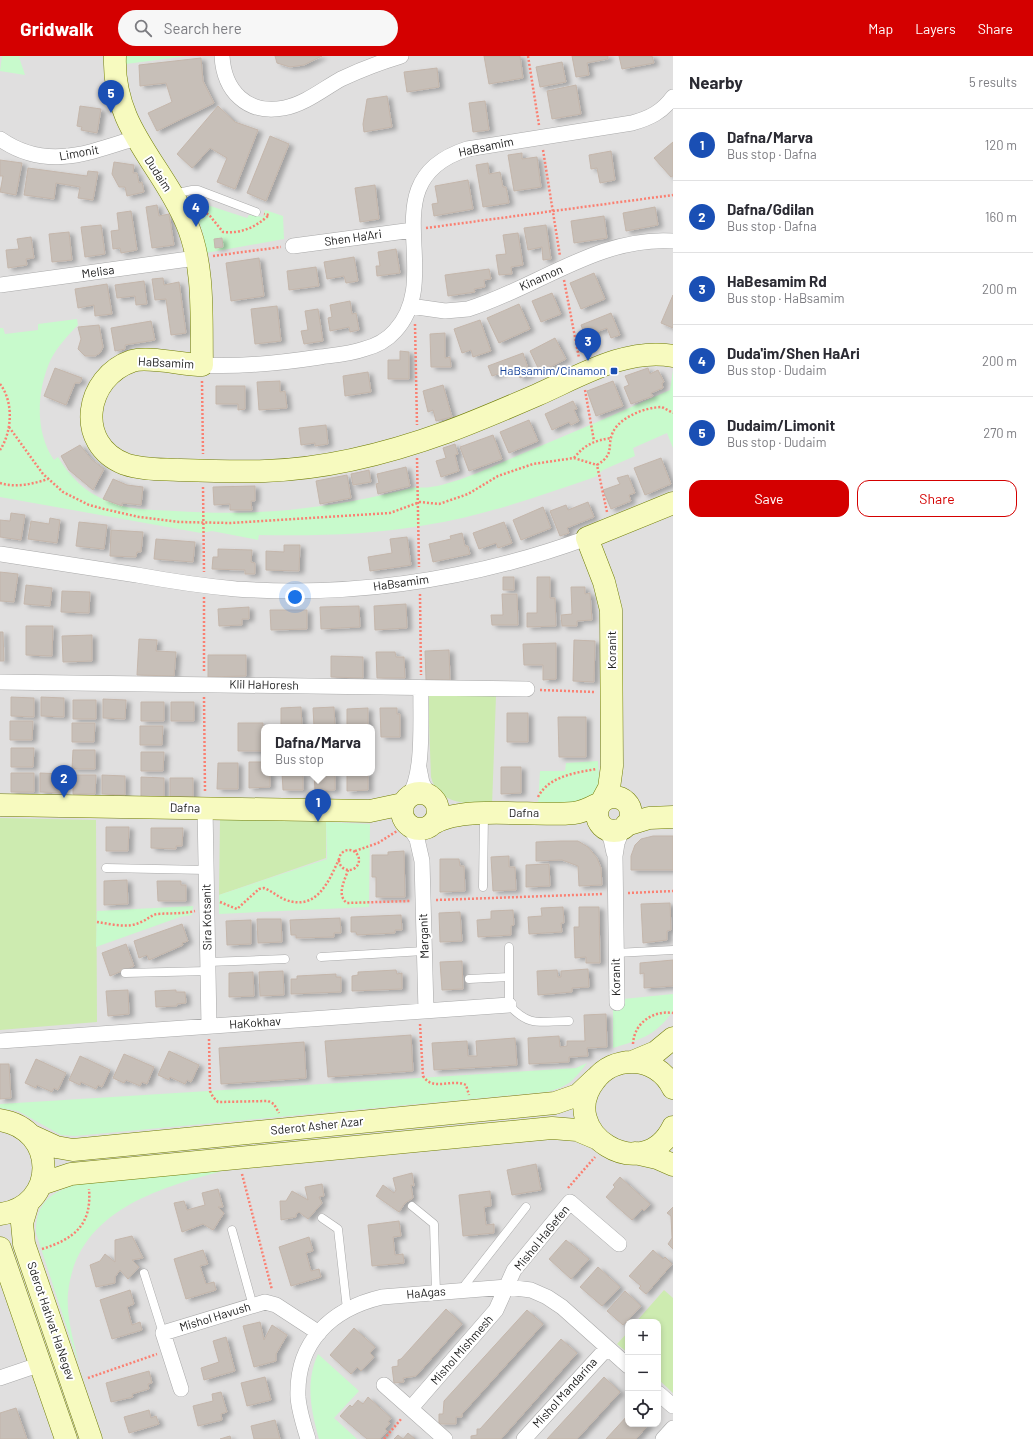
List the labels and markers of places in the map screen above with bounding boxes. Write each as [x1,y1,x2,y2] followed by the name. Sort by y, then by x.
[98,80,124,113] pin: 5
[183,194,209,227] pin: 4
[575,328,601,361] pin: 3
[499,363,606,377] place label: HaBsamim/Cinamon
[609,366,619,376] marker: HaBsamim/Cinamon
[51,765,77,798] pin: 2
[305,789,331,822] pin: 1

